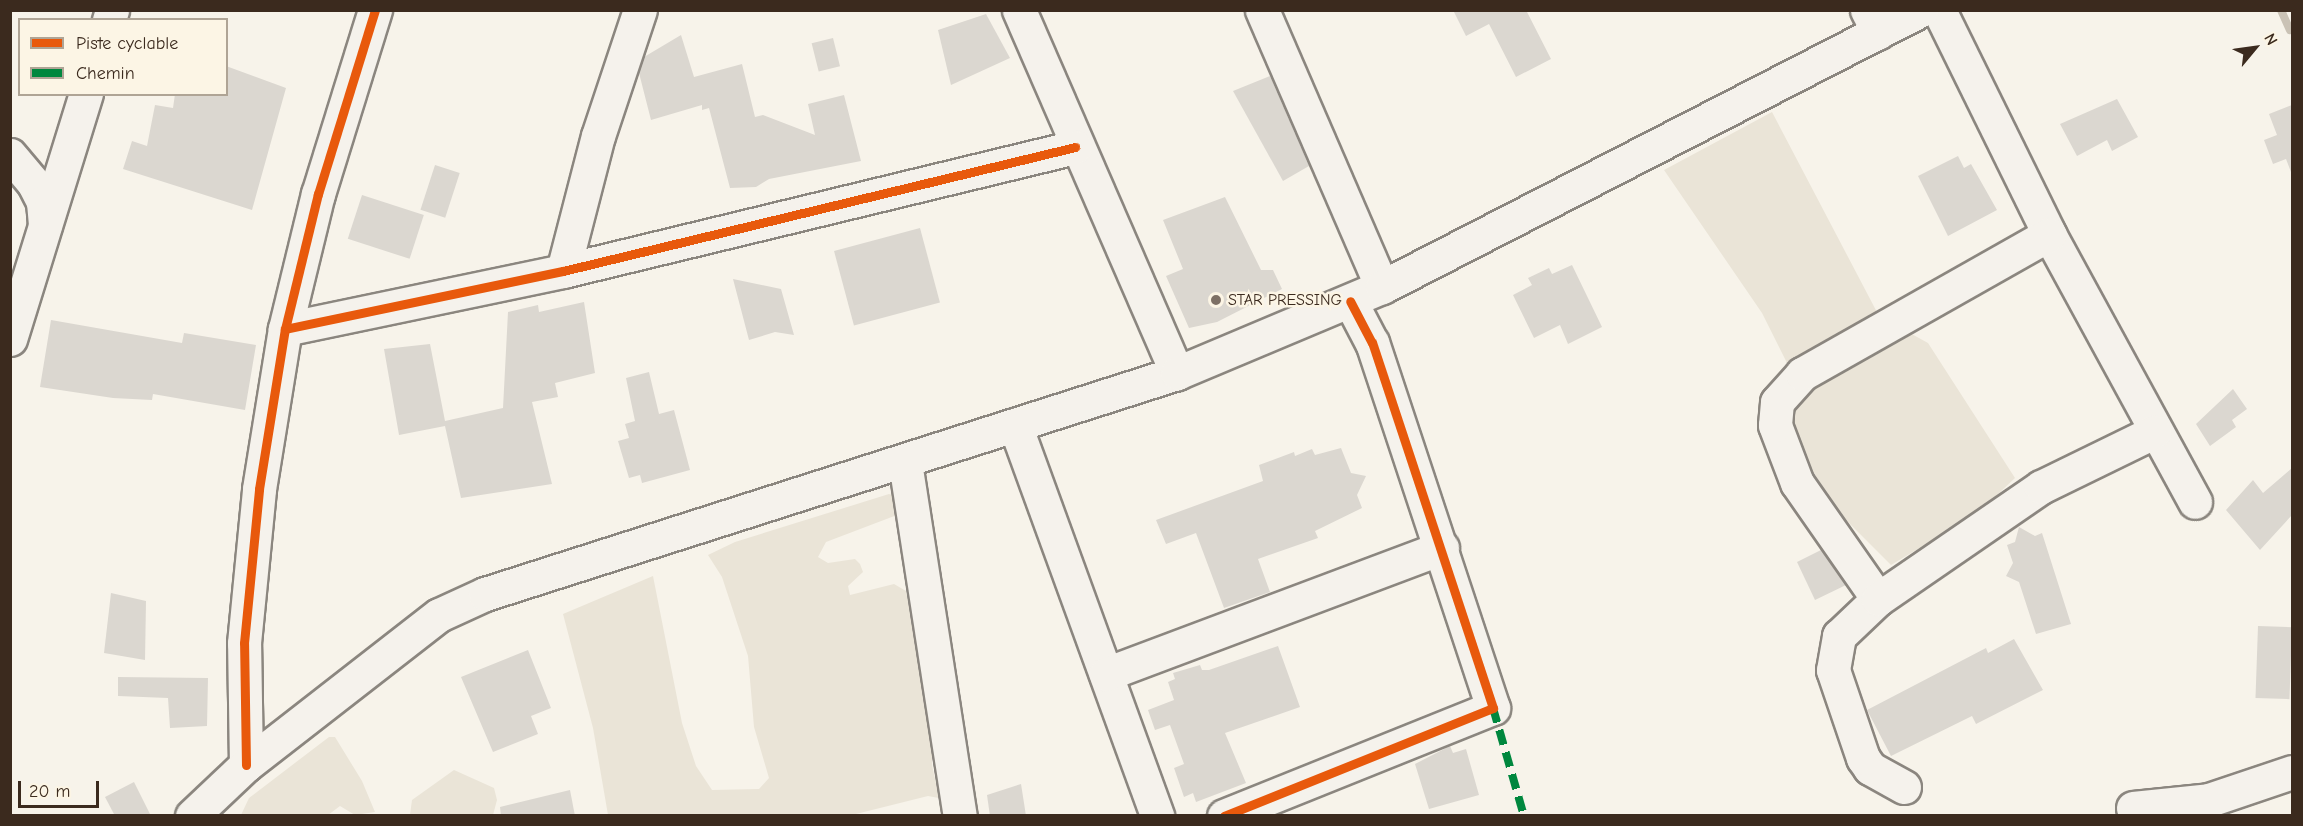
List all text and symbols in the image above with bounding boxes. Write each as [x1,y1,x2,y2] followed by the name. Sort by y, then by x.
[18,18,228,96] legend
[2225,18,2285,78] north arrow
[2260,30,2281,48] text: N
[76,33,178,54] text: Piste cyclable
[76,63,135,84] text: Chemin
[1228,290,1342,310] place label: STAR PRESSING
[1209,293,1223,307] marker: STAR PRESSING
[21,769,102,807] scale bar
[29,781,70,802] text: 20 m

